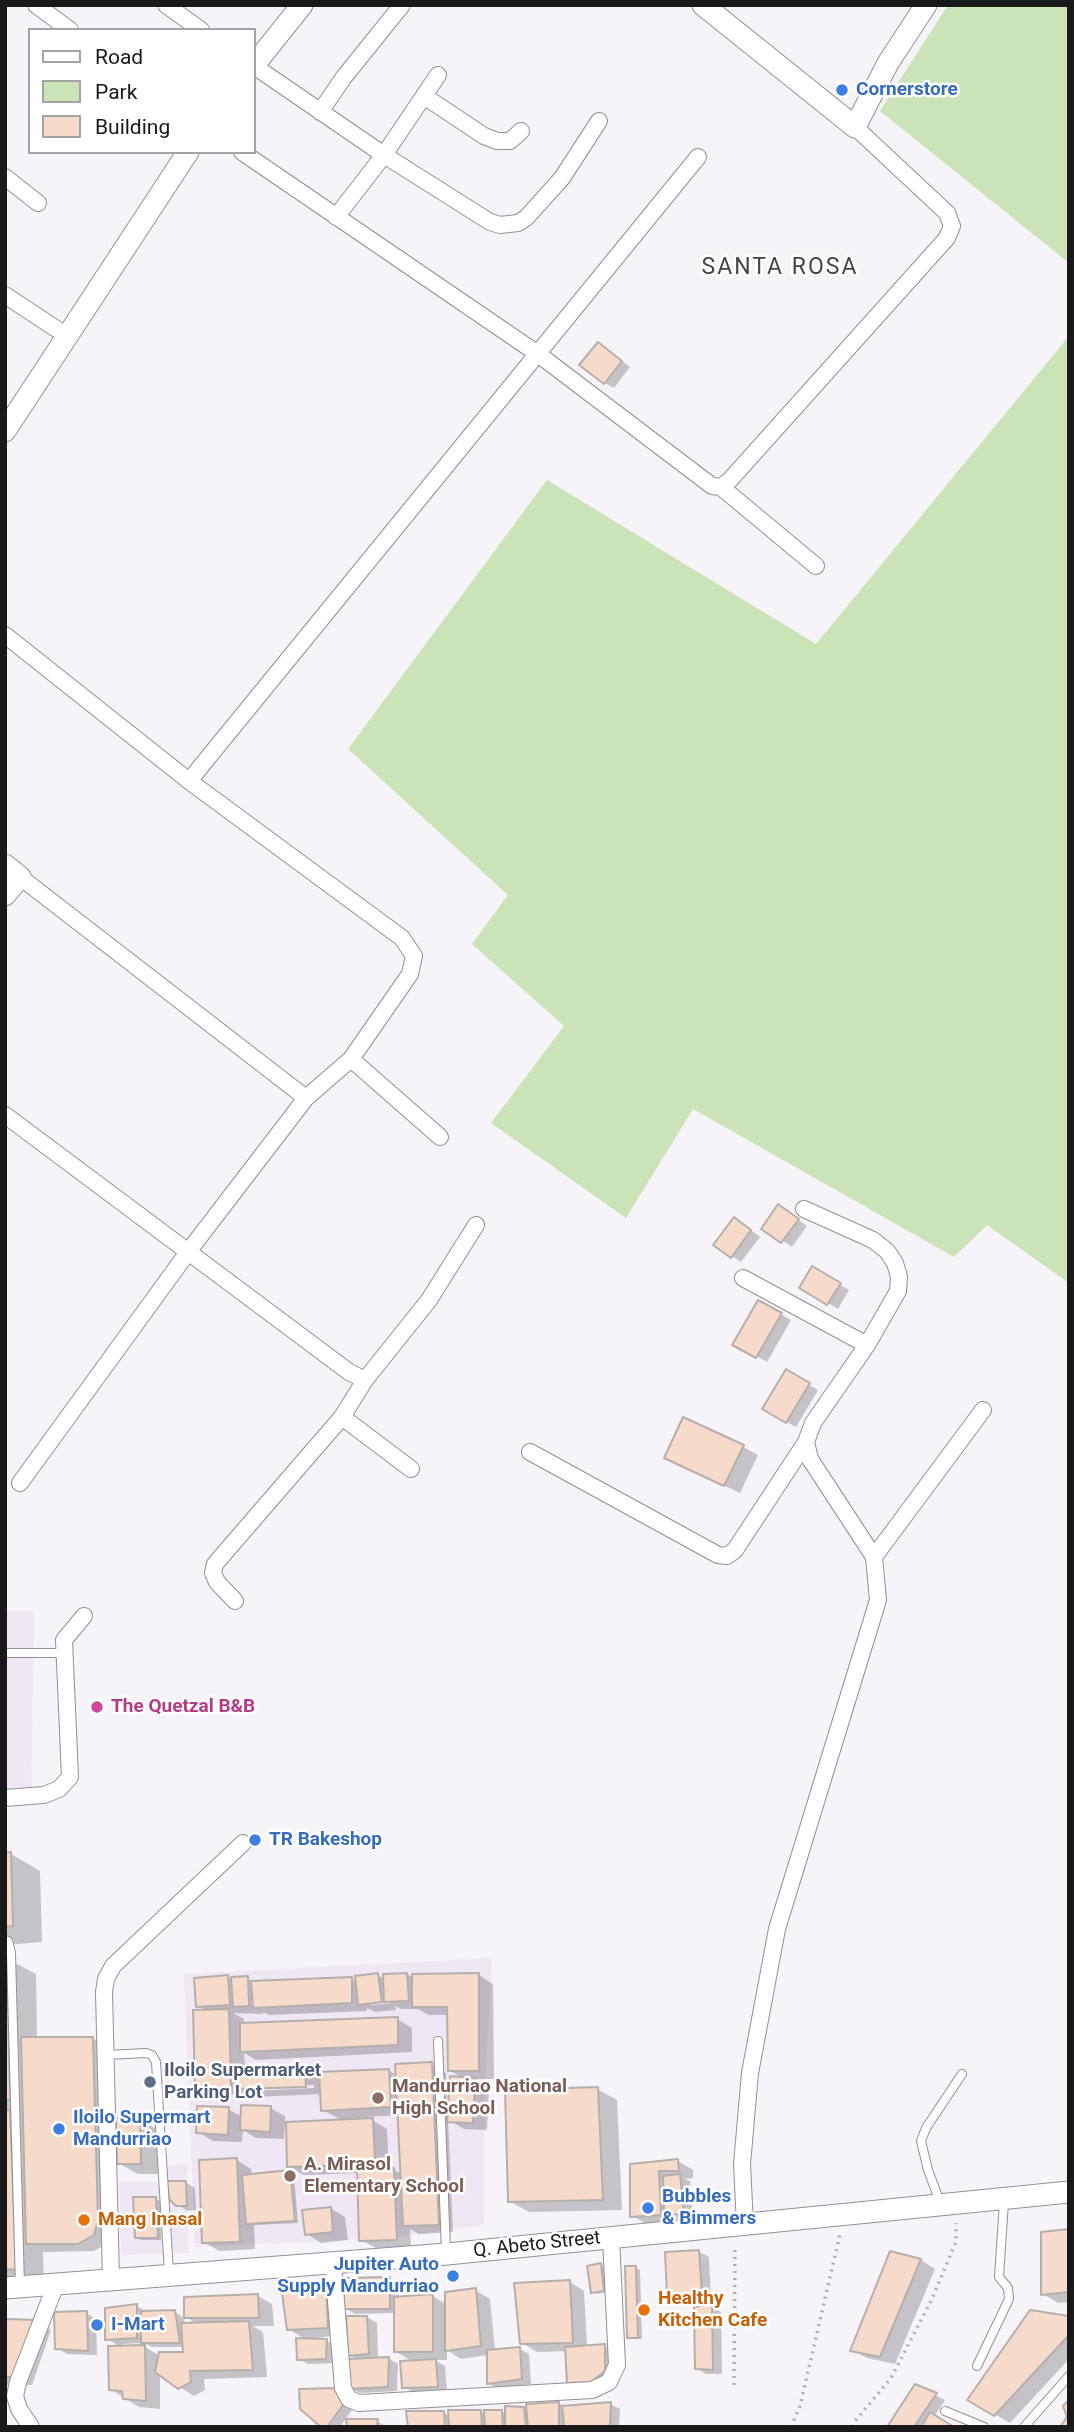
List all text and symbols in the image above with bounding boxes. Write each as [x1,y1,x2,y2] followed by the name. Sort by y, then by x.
[28,28,256,154] legend
[95,45,143,69] text: Road
[856,79,958,101] place label: Cornerstore
[95,80,137,104] text: Park
[834,82,850,98] marker: Cornerstore
[95,115,170,139] text: Building
[703,254,857,282] district label: SANTA ROSA
[111,1696,255,1718] place label: The Quetzal B&B
[89,1699,105,1715] marker: The Quetzal B&B
[269,1829,382,1851] place label: TR Bakeshop
[247,1832,263,1848] marker: TR Bakeshop
[164,2060,321,2104] place label: Iloilo Supermarket Parking Lot
[142,2074,158,2090] marker: Iloilo Supermarket Parking Lot
[392,2076,567,2120] place label: Mandurriao National High School
[370,2090,386,2106] marker: Mandurriao National High School
[73,2107,211,2151] place label: Iloilo Supermart Mandurriao
[51,2121,67,2137] marker: Iloilo Supermart Mandurriao
[304,2154,464,2198] place label: A. Mirasol Elementary School
[282,2168,298,2184] marker: A. Mirasol Elementary School
[662,2186,756,2230] place label: Bubbles & Bimmers
[640,2200,656,2216] marker: Bubbles & Bimmers
[98,2209,202,2231] place label: Mang Inasal
[76,2212,92,2228] marker: Mang Inasal
[472,2227,602,2263] street label: Q. Abeto Street
[277,2254,439,2298] place label: Jupiter Auto Supply Mandurriao
[445,2268,461,2284] marker: Jupiter Auto Supply Mandurriao
[658,2288,767,2332] place label: Healthy Kitchen Cafe
[636,2302,652,2318] marker: Healthy Kitchen Cafe
[111,2314,165,2336] place label: I-Mart
[89,2317,105,2333] marker: I-Mart

